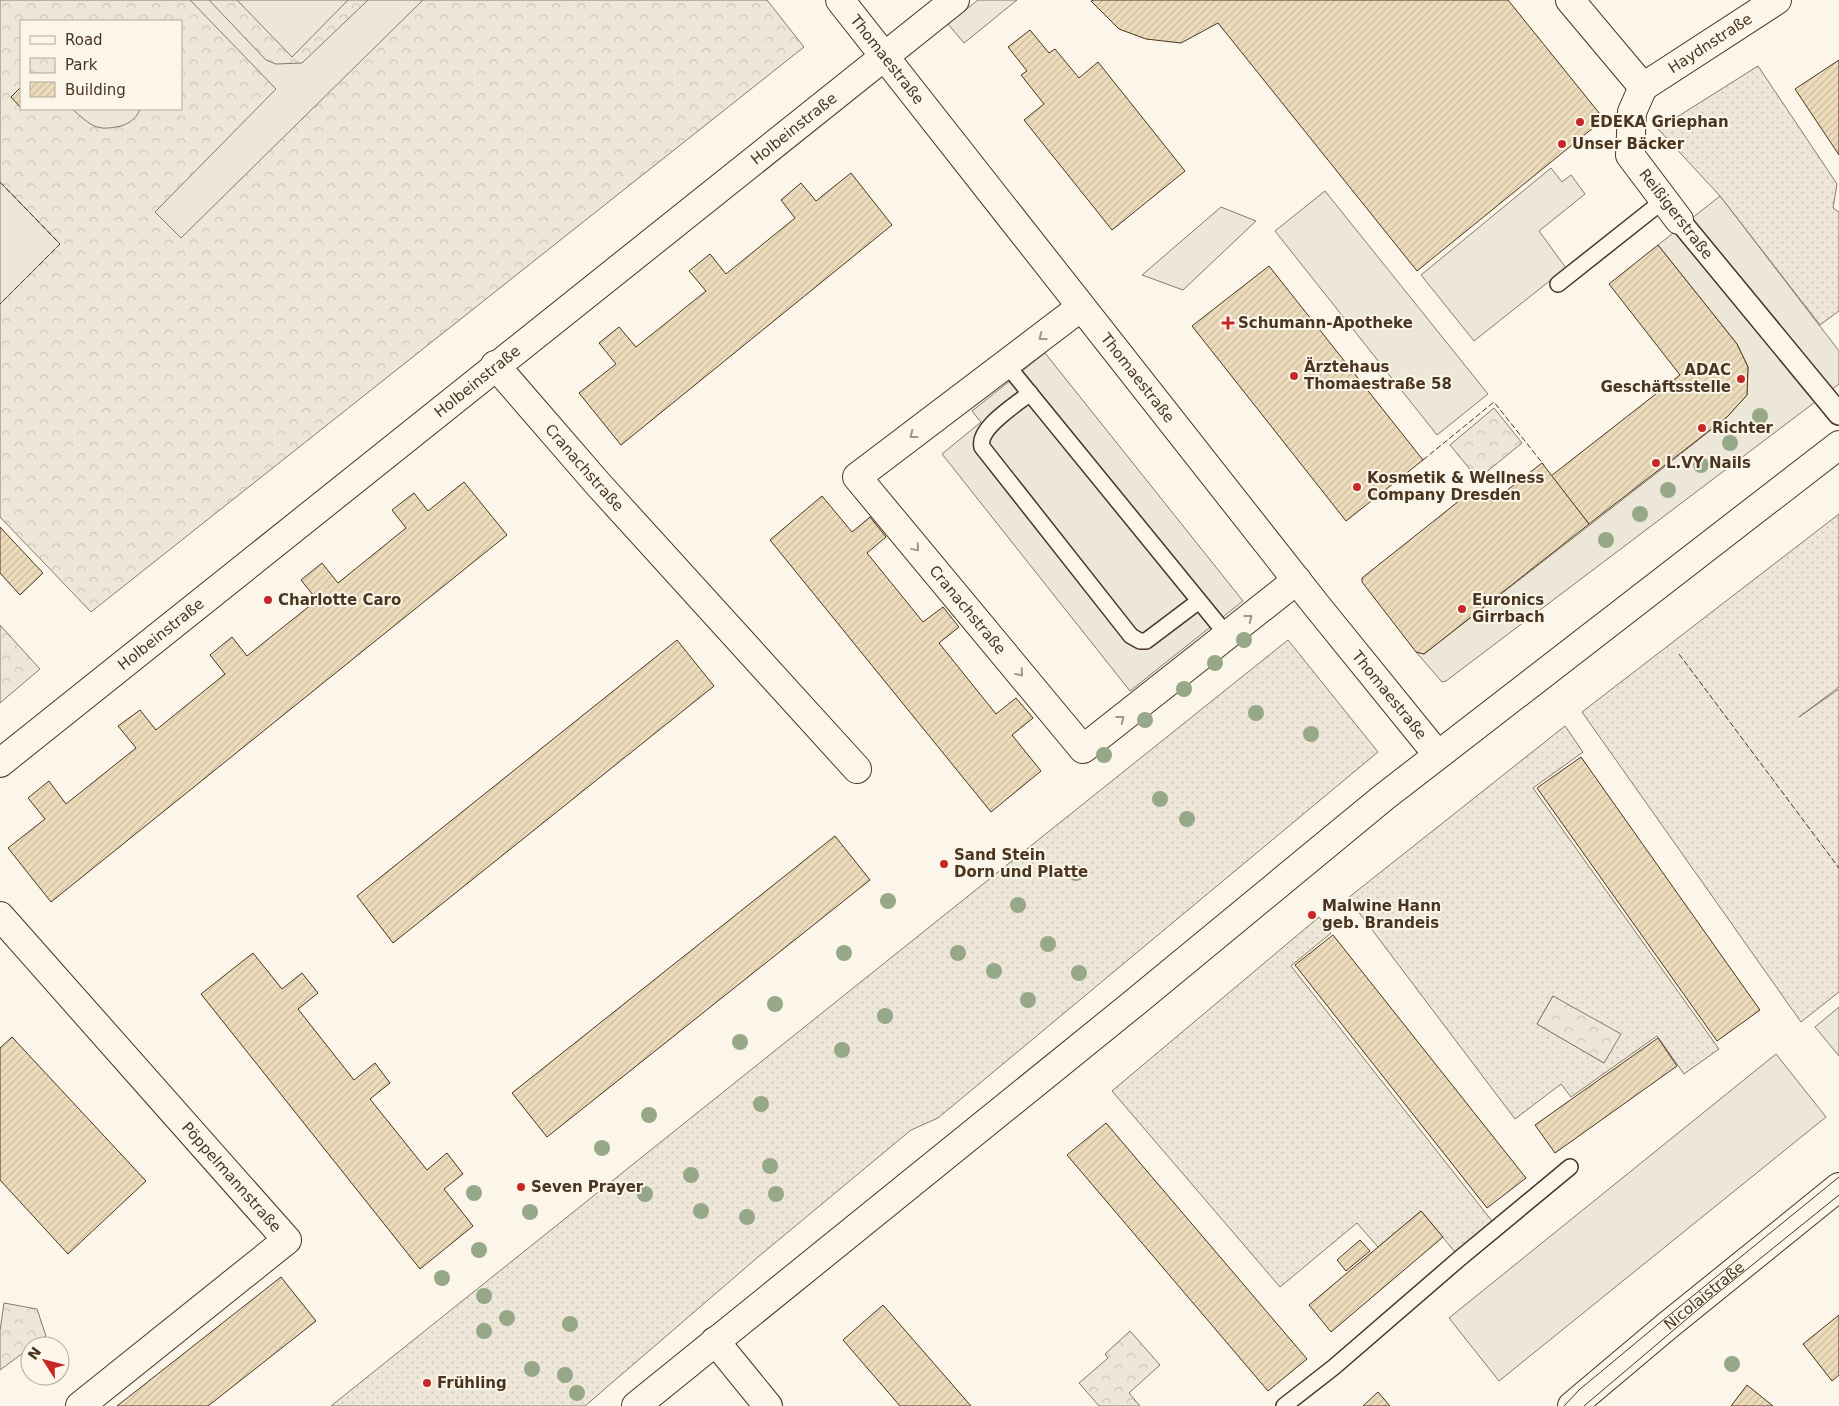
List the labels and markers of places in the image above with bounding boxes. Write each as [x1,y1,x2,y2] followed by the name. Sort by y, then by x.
[1590,113,1729,131] place label: EDEKA Griephan
[1574,116,1586,128] marker: EDEKA Griephan
[1572,135,1685,153] place label: Unser Bäcker
[1556,138,1568,150] marker: Unser Bäcker
[1238,314,1413,332] place label: Schumann-Apotheke
[1222,317,1234,329] marker: Schumann-Apotheke
[1304,357,1452,393] place label: Ärztehaus Thomaestraße 58
[1601,361,1731,396] place label: ADAC Geschäftsstelle
[1288,370,1300,382] marker: Ärztehaus Thomaestraße 58
[1735,373,1747,385] marker: ADAC Geschäftsstelle
[1712,419,1774,437] place label: Richter
[1696,422,1708,434] marker: Richter
[1666,454,1751,472] place label: L.VY Nails
[1650,457,1662,469] marker: L.VY Nails
[1367,469,1544,504] place label: Kosmetik & Wellness Company Dresden
[1351,481,1363,493] marker: Kosmetik & Wellness Company Dresden
[278,591,401,609] place label: Charlotte Caro
[1472,591,1545,626] place label: Euronics Girrbach
[262,594,274,606] marker: Charlotte Caro
[1456,603,1468,615] marker: Euronics Girrbach
[954,846,1088,881] place label: Sand Stein Dorn und Platte
[938,858,950,870] marker: Sand Stein Dorn und Platte
[1322,897,1441,932] place label: Malwine Hann geb. Brandeis
[1306,909,1318,921] marker: Malwine Hann geb. Brandeis
[531,1178,644,1196] place label: Seven Prayer
[515,1181,527,1193] marker: Seven Prayer
[437,1374,507,1392] place label: Frühling
[421,1377,433,1389] marker: Frühling

